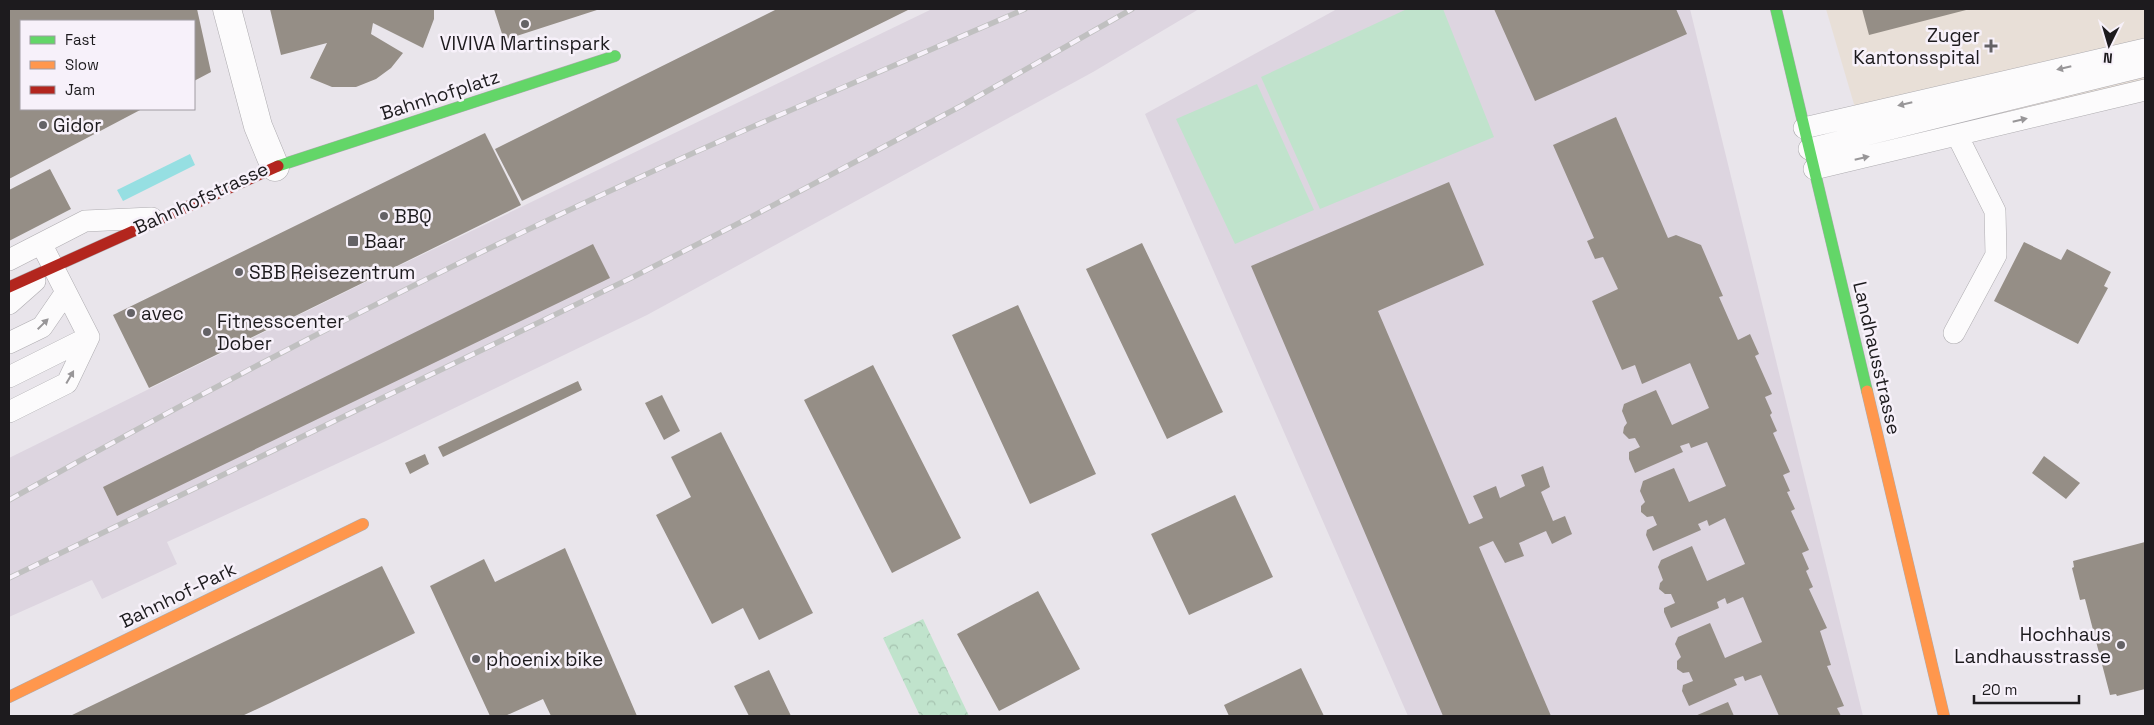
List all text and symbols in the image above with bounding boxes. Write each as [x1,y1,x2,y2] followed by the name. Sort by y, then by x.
[519,18,531,30] marker: VIVIVA Martinspark
[20,20,195,110] legend
[2084,20,2134,70] north arrow
[1853,23,1980,70] place label: Zuger Kantonsspital
[65,30,96,49] text: Fast
[440,31,610,56] place label: VIVIVA Martinspark
[1984,39,1998,53] marker: Zuger Kantonsspital
[2102,49,2113,67] text: N
[65,55,99,74] text: Slow
[377,64,503,126] street label: Bahnhofplatz
[2055,64,2071,72] one-way arrow
[65,80,95,99] text: Jam
[1898,100,1913,108] one-way arrow
[53,113,101,138] place label: Gidor
[2012,116,2027,124] one-way arrow
[37,119,49,131] marker: Gidor
[1854,154,1869,162] one-way arrow
[130,156,272,240] street label: Bahnhofstrasse
[394,204,432,229] place label: BBQ
[378,210,390,222] marker: BBQ
[364,229,406,254] place label: Baar
[346,234,360,248] marker: Baar
[249,260,415,285] place label: SBB Reisezentrum
[233,266,245,278] marker: SBB Reisezentrum
[1847,279,1907,437] street label: Landhausstrasse
[141,301,184,326] place label: avec
[125,307,137,319] marker: avec
[217,309,344,356] place label: Fitnesscenter Dober
[37,318,49,330] one-way arrow
[201,326,213,338] marker: Fitnesscenter Dober
[65,370,74,384] one-way arrow
[116,556,240,634] street label: Bahnhof-Park
[1954,622,2111,669] place label: Hochhaus Landhausstrasse
[2115,639,2127,651] marker: Hochhaus Landhausstrasse
[486,647,603,672] place label: phoenix bike
[470,653,482,665] marker: phoenix bike
[1974,672,2079,704] scale bar
[1982,680,2017,699] text: 20 m

